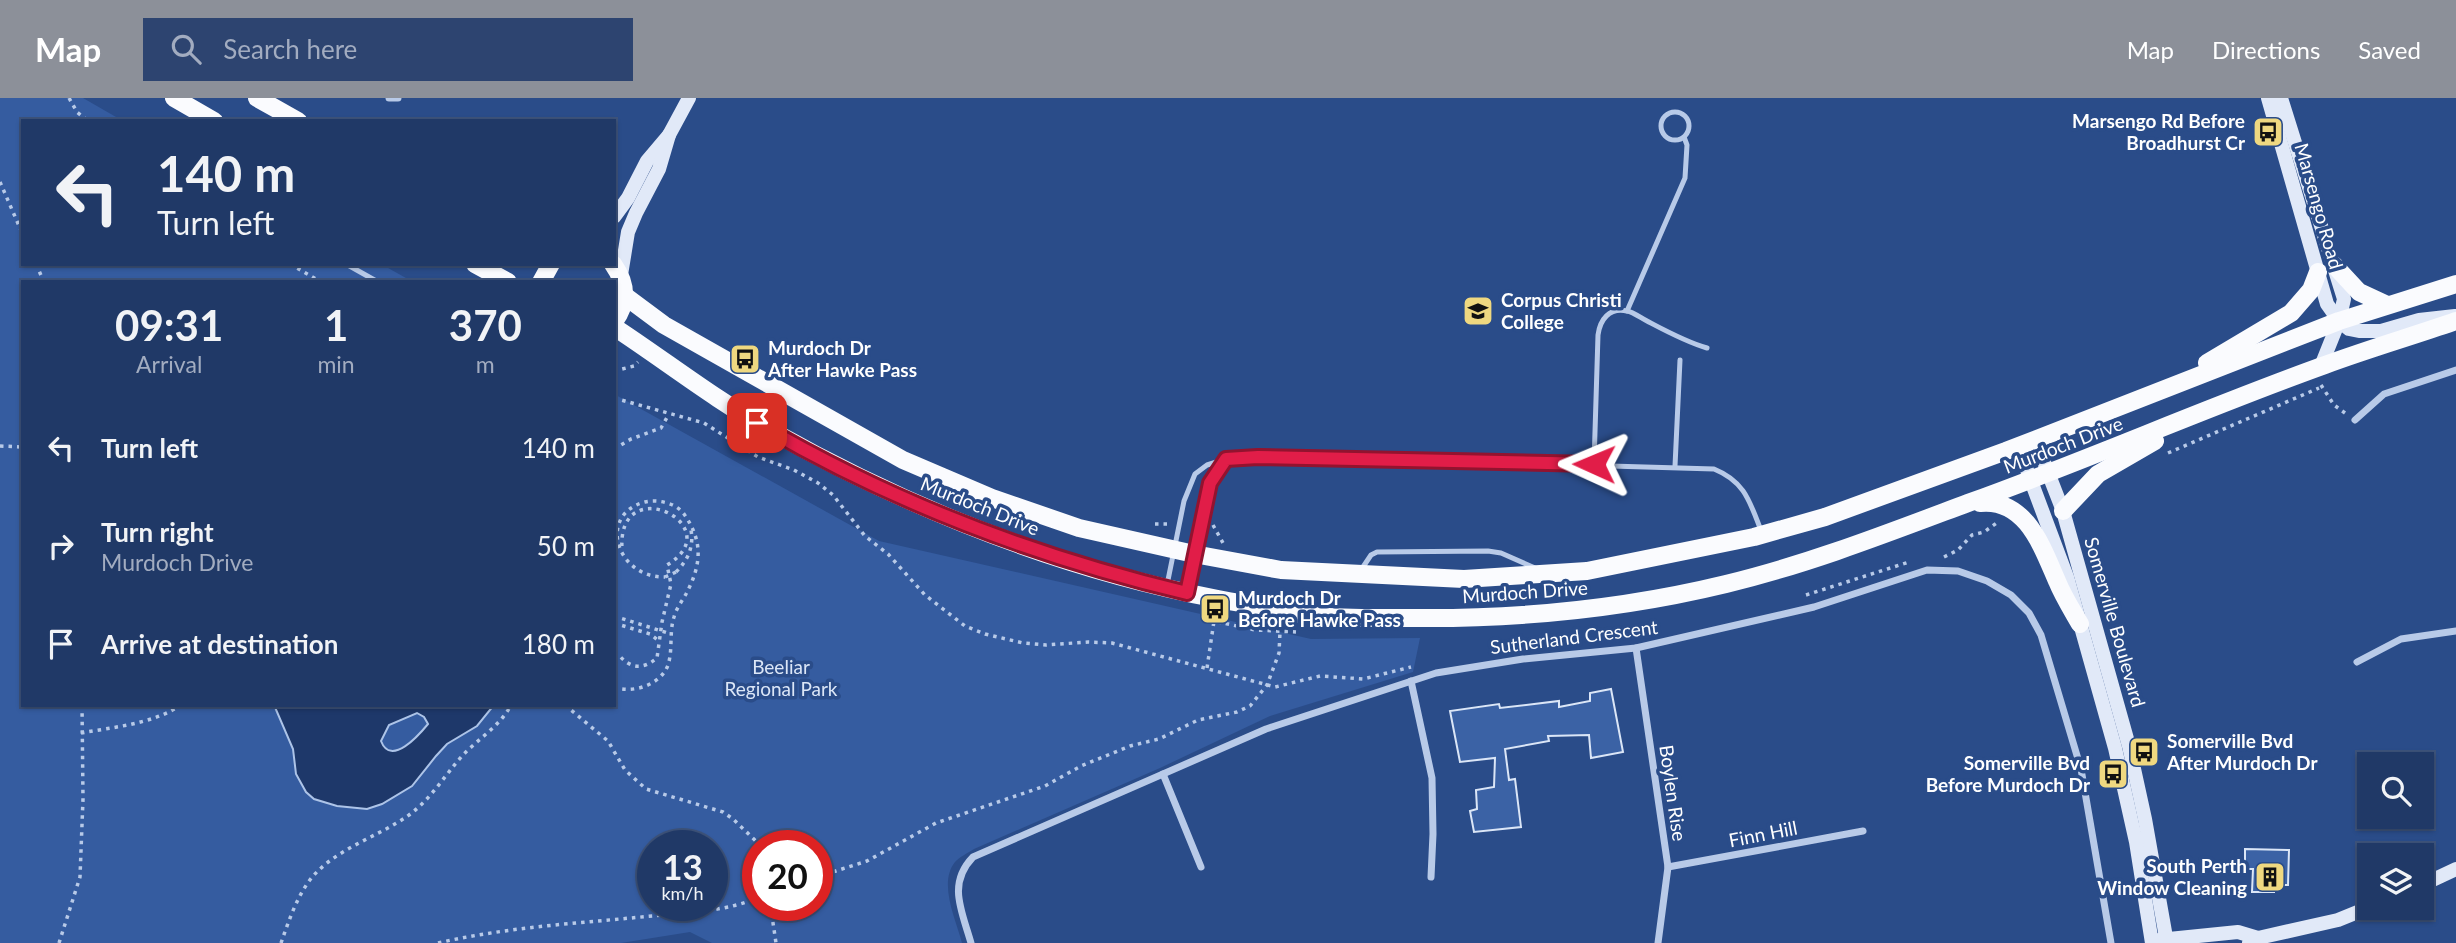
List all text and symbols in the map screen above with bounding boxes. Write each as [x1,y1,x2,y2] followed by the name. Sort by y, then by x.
[143,18,633,81] search box
[35,29,101,69] text: Map
[167,30,205,68] icon: search
[223,33,357,65] text: Search here
[2127,35,2174,64] text: Map
[2212,35,2320,64] text: Directions
[2358,35,2421,64] text: Saved
[2072,109,2246,154] place label: Marsengo Rd Before Broadhurst Cr
[2251,115,2285,149] bus stop icon: Marsengo Rd Before Broadhurst Cr
[2291,140,2348,272] street label: Marsengo Road
[157,144,295,202] text: 140 m
[42,147,133,238] icon: left
[157,203,274,242] text: Turn left
[1501,288,1622,333] place label: Corpus Christi College
[1461,294,1495,328] school or university icon: Corpus Christi College
[115,300,223,350] text: 09:31
[324,300,348,350] text: 1
[449,300,522,350] text: 370
[767,336,917,381] place label: Murdoch Dr After Hawke Pass
[728,342,762,376] bus stop icon: Murdoch Dr After Hawke Pass
[136,350,202,378] text: Arrival
[317,350,355,378] text: min
[476,350,495,378] text: m
[727,393,787,453] pin
[738,404,776,442] icon: arrive
[2000,411,2126,478] street label: Murdoch Drive
[1557,427,1631,501] position arrow
[42,429,80,467] icon: left
[101,432,198,464] text: Turn left
[522,432,595,464] text: 140 m
[918,471,1043,540] street label: Murdoch Drive
[101,516,214,548] text: Turn right
[42,527,80,565] icon: right
[537,530,595,562] text: 50 m
[2080,534,2151,710] street label: Somerville Boulevard
[101,548,253,576] text: Murdoch Drive
[1461,576,1589,607] street label: Murdoch Drive
[1238,586,1401,631] place label: Murdoch Dr Before Hawke Pass
[1198,592,1232,626] bus stop icon: Murdoch Dr Before Hawke Pass
[1489,615,1659,658] street label: Sutherland Crescent
[42,625,80,663] icon: arrive
[101,628,338,660] text: Arrive at destination
[522,628,595,660] text: 180 m
[724,655,838,700] park label: Beeliar Regional Park
[2166,729,2318,774] place label: Somerville Bvd After Murdoch Dr
[2127,735,2161,769] bus stop icon: Somerville Bvd After Murdoch Dr
[1655,743,1692,843] street label: Boylen Rise
[1926,751,2091,796] place label: Somerville Bvd Before Murdoch Dr
[2357,752,2434,920] map controls
[2357,752,2434,829] button: search
[2096,757,2130,791] bus stop icon: Somerville Bvd Before Murdoch Dr
[1727,816,1799,851] street label: Finn Hill
[742,830,833,921] speed limit sign: 20
[2357,843,2434,920] button: layers
[662,845,703,887] text: 13
[2097,854,2247,899] place label: South Perth Window Cleaning
[2253,860,2287,894] building icon: South Perth Window Cleaning
[661,882,704,904] text: km/h

